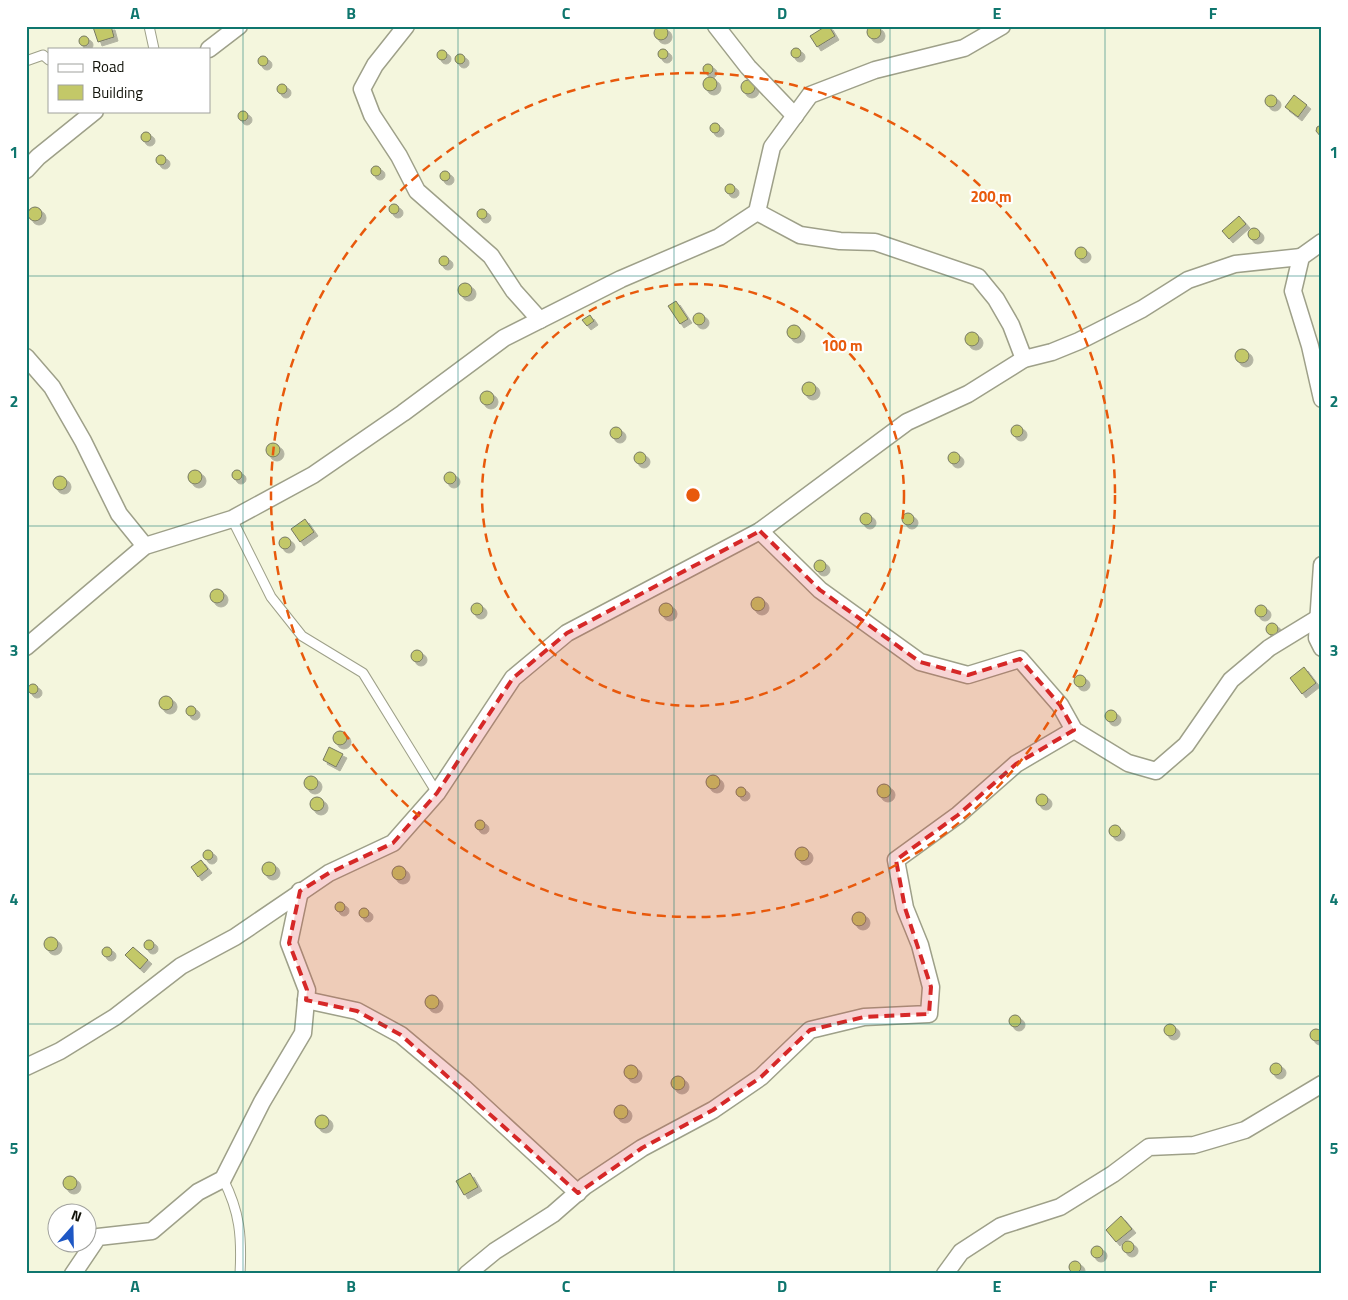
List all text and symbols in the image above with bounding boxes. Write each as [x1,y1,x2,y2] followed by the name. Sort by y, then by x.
[130,1,140,25] text: A
[346,1,356,25] text: B
[562,1,571,25] text: C
[777,1,787,25] text: D
[993,1,1002,25] text: E
[1209,1,1218,25] text: F
[48,48,210,112] legend
[92,55,124,78] text: Road
[92,81,143,104] text: Building
[10,140,18,164] text: 1
[1330,140,1338,164] text: 1
[970,185,1012,208] text: 200 m
[821,334,863,357] text: 100 m
[10,389,18,413] text: 2
[1330,389,1338,413] text: 2
[684,486,702,504] centre of rings
[10,638,18,662] text: 3
[1330,638,1338,662] text: 3
[10,887,19,911] text: 4
[1330,887,1339,911] text: 4
[10,1136,19,1160] text: 5
[1330,1136,1339,1160] text: 5
[48,1202,98,1252] north arrow
[68,1204,85,1227] text: N
[130,1274,140,1298] text: A
[346,1274,356,1298] text: B
[562,1274,571,1298] text: C
[777,1274,787,1298] text: D
[993,1274,1002,1298] text: E
[1209,1274,1218,1298] text: F

